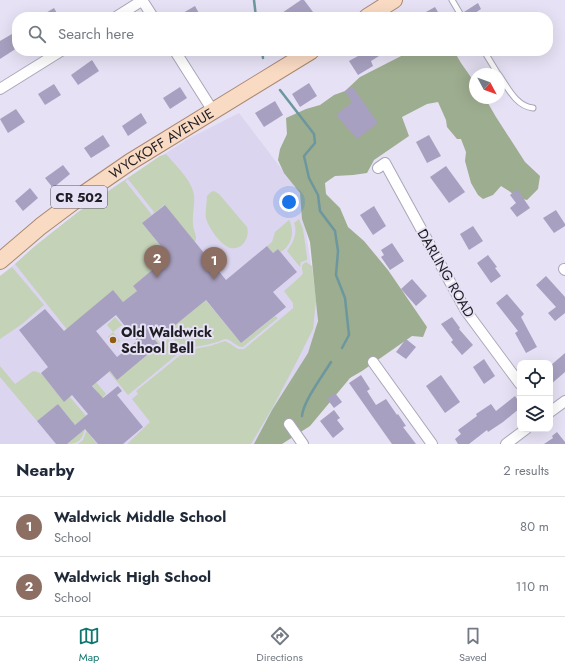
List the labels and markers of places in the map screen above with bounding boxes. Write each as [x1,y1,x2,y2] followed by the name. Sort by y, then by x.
[144,245,170,278] pin: 2
[201,247,227,280] pin: 1
[121,322,212,358] place label: Old Waldwick School Bell
[108,335,118,345] marker: Old Waldwick School Bell

